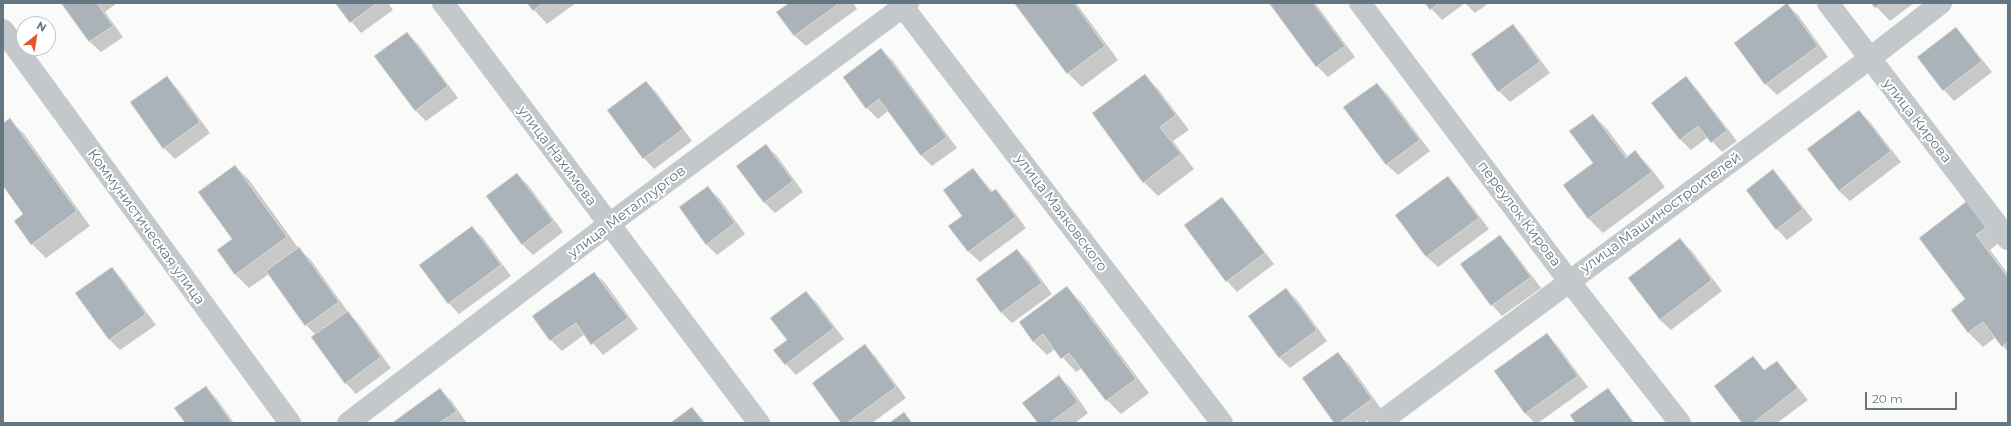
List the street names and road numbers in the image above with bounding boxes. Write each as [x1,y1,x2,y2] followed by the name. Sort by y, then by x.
[1879,76,1955,166] street label: улица Кирова
[514,103,600,209] street label: улица Нахимова
[84,146,208,308] street label: Коммунистическая улица
[1577,149,1745,277] street label: улица Машиностроителей
[1011,151,1111,275] street label: улица Маяковского
[1474,158,1564,270] street label: переулок Кирова
[565,162,689,262] street label: улица Металлургов

